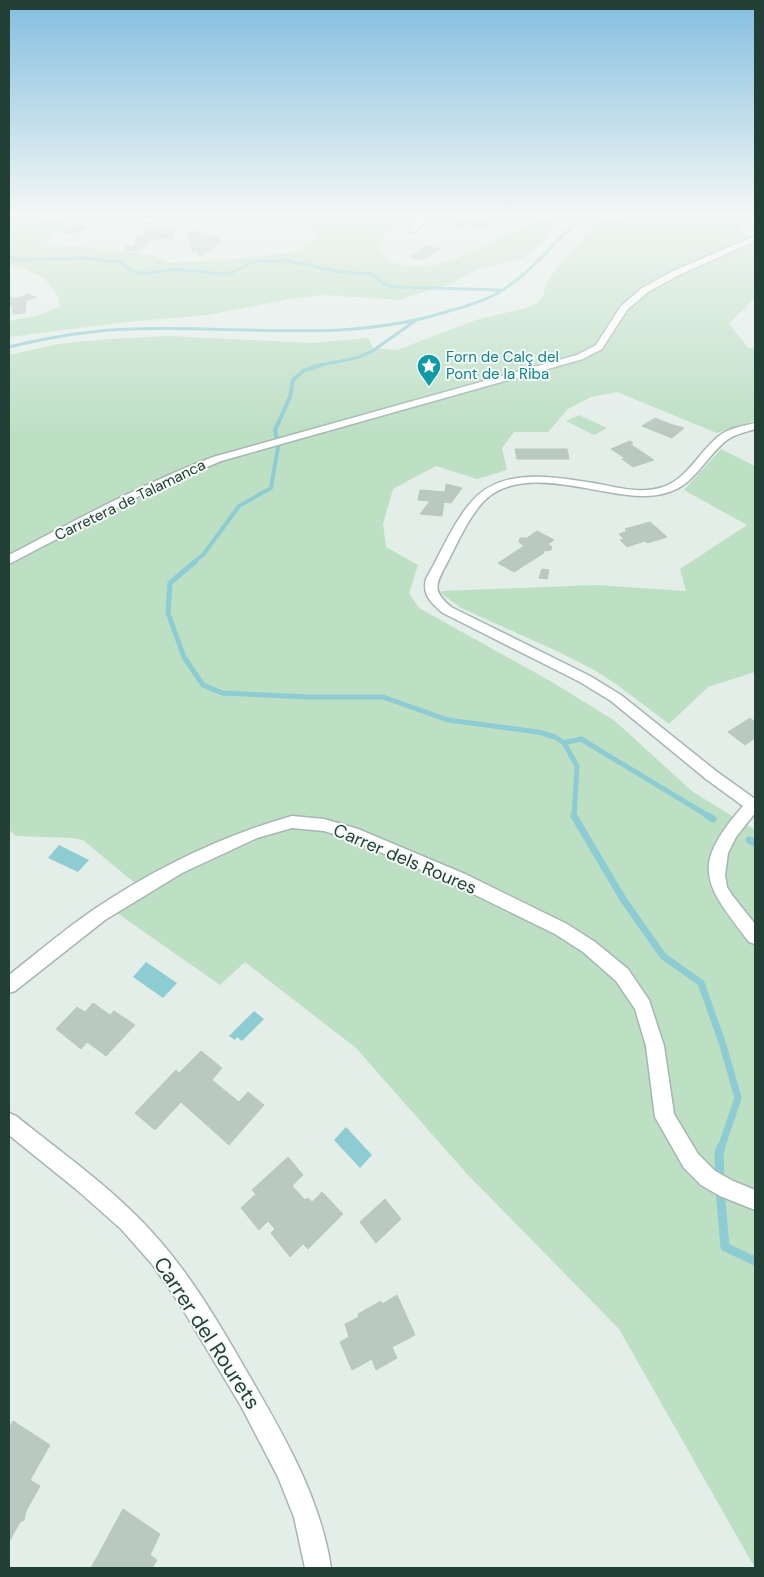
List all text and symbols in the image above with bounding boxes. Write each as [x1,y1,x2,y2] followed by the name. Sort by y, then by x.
[446,347,559,384] place label: Forn de Calç del Pont de la Riba
[416,353,442,387] place icon: Forn de Calç del Pont de la Riba
[51,455,209,545] street label: Carretera de Talamanca
[330,818,480,900] street label: Carrer dels Roures
[147,1251,267,1415] street label: Carrer del Rourets

